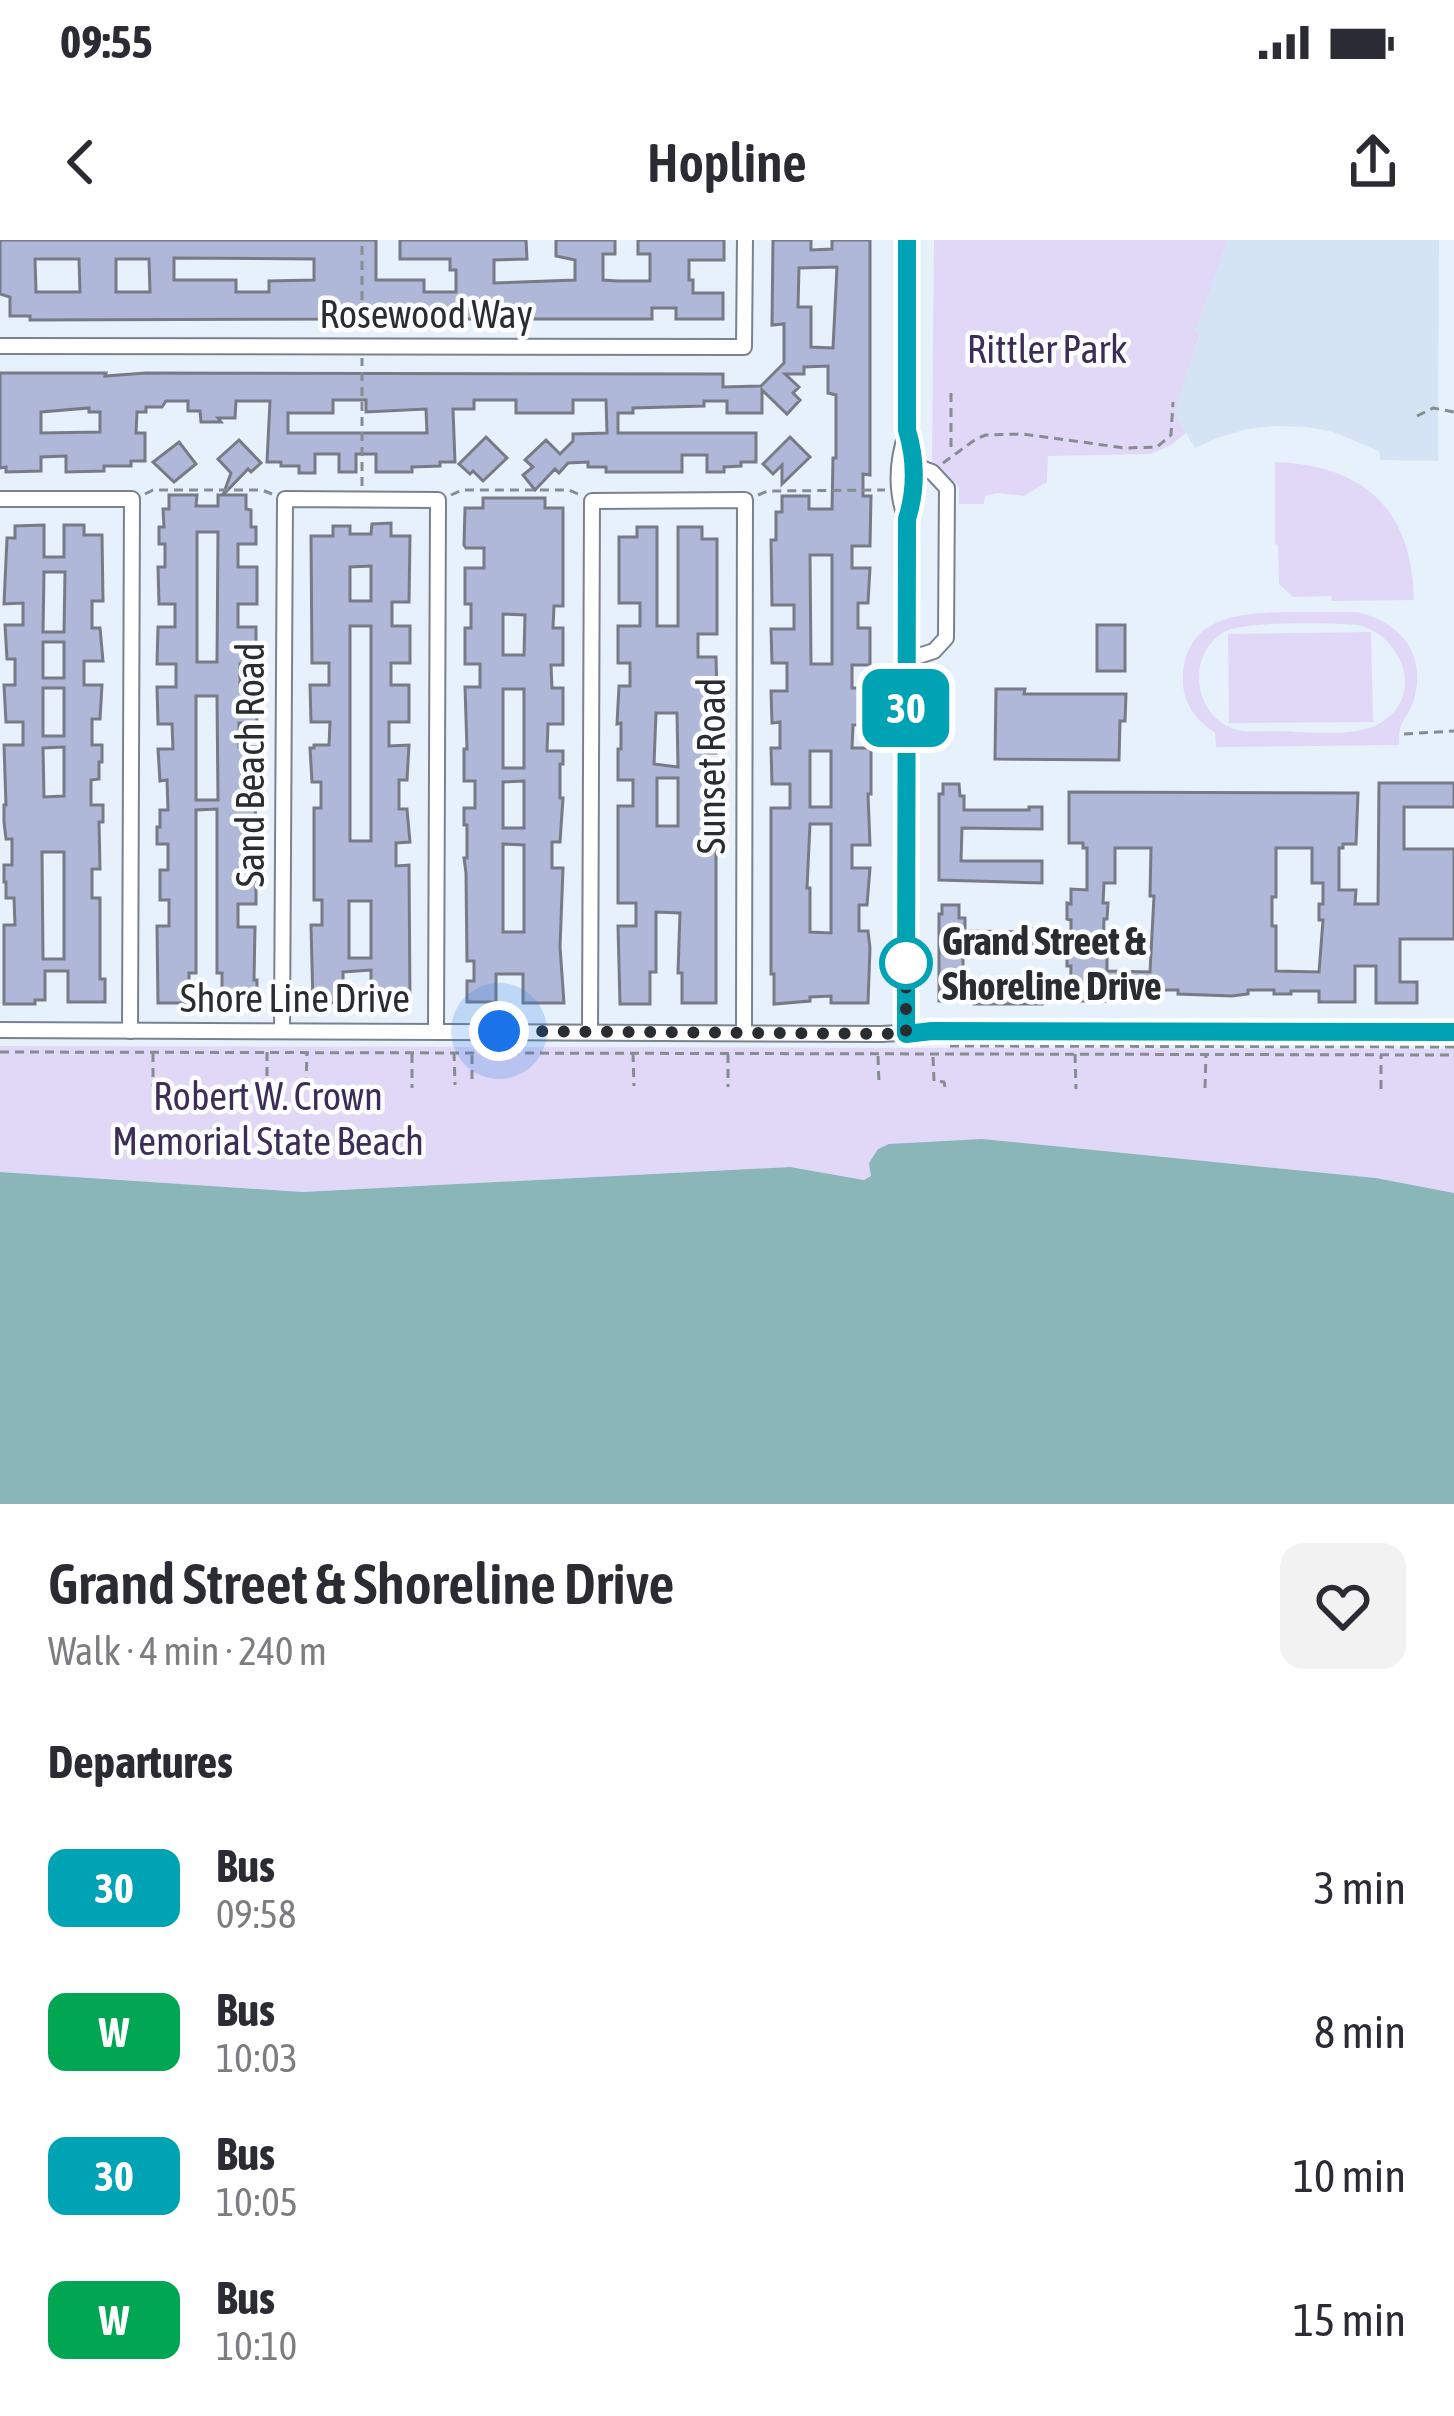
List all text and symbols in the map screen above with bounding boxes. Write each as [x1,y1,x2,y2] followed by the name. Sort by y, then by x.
[60,16,153,68] text: 09:55
[48,129,114,195] icon: back
[1340,129,1406,195] icon: share
[647,132,807,193] text: Hopline
[319,292,533,336] street label: Rosewood Way
[967,327,1127,371] park label: Rittler Park
[228,643,272,887] street label: Sand Beach Road
[852,669,960,747] line badge: 30
[689,678,733,854] street label: Sunset Road
[886,684,926,732] text: 30
[942,919,1162,1008] place label: Grand Street & Shoreline Drive
[881,938,931,988] marker: Grand Street & Shoreline Drive
[180,976,410,1020] street label: Shore Line Drive
[469,1001,529,1061] your location
[112,1074,424,1163] park label: Robert W. Crown Memorial State Beach
[1280,1543,1406,1669] button: heart
[48,1551,674,1616] text: Grand Street & Shoreline Drive
[48,1629,327,1673] text: Walk · 4 min · 240 m
[48,1736,233,1788] text: Departures
[216,1840,275,1892] text: Bus
[1314,1862,1406,1914] text: 3 min
[94,1864,134,1912] text: 30
[216,1892,296,1936] text: 09:58
[216,1984,275,2036] text: Bus
[1314,2006,1406,2058] text: 8 min
[99,2008,129,2056] text: W
[216,2036,298,2080] text: 10:03
[216,2128,275,2180] text: Bus
[1293,2150,1406,2202] text: 10 min
[94,2152,134,2200] text: 30
[216,2180,298,2224] text: 10:05
[216,2272,275,2324] text: Bus
[1293,2294,1406,2346] text: 15 min
[99,2296,129,2344] text: W
[216,2324,297,2368] text: 10:10

